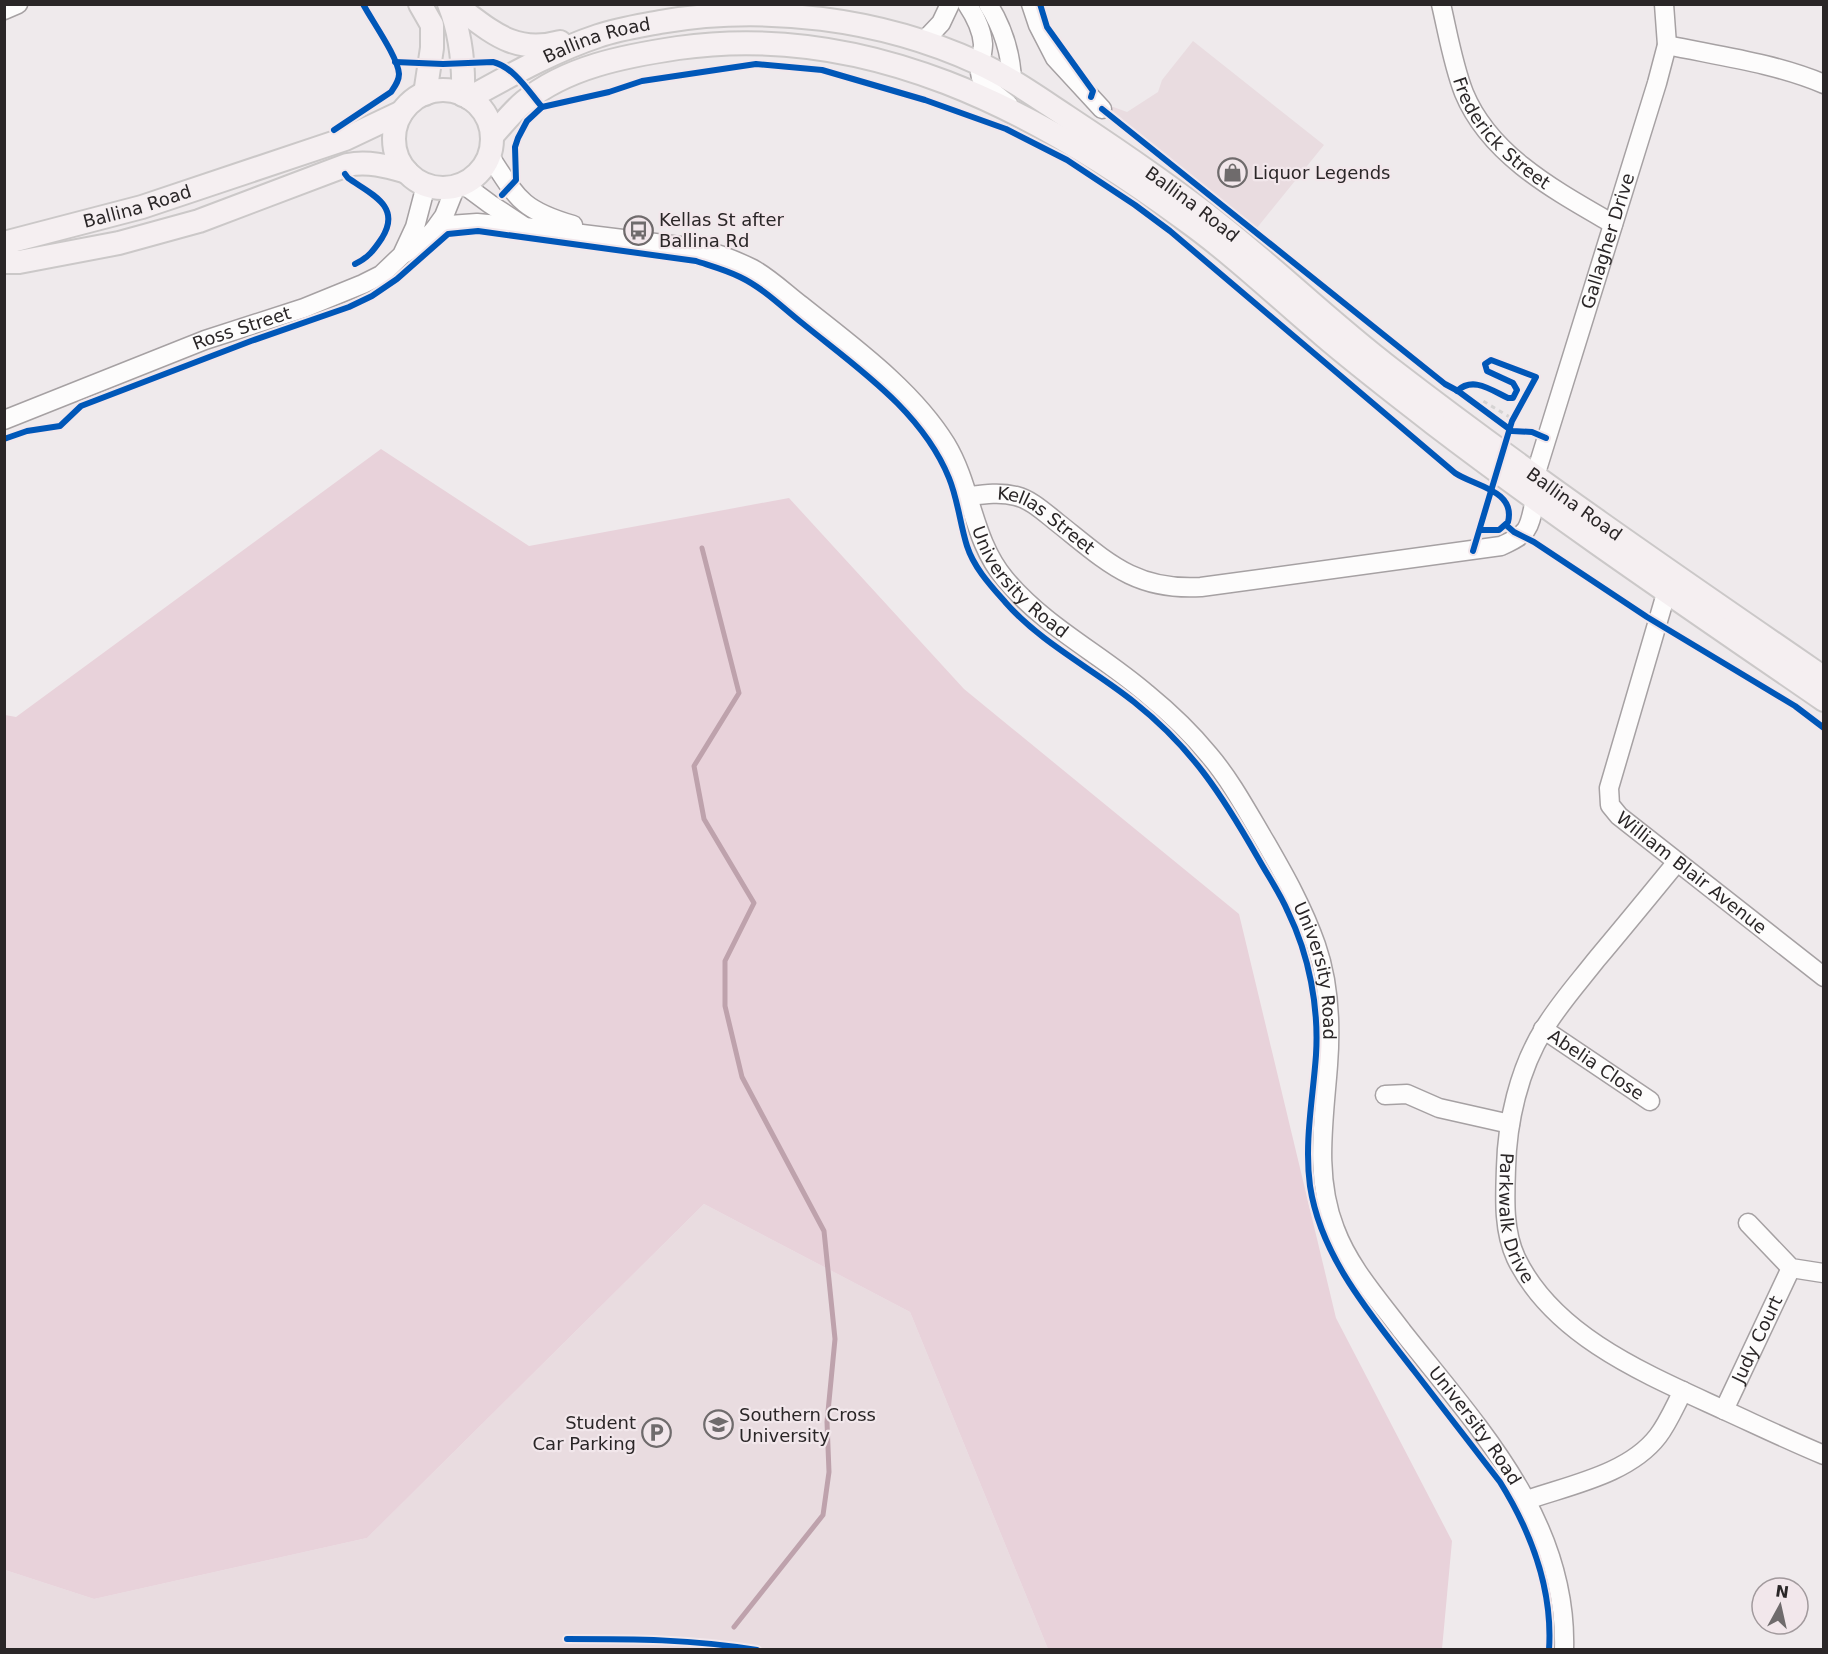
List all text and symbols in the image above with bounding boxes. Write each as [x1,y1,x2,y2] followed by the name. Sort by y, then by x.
[540,13,652,67] street label: Ballina Road
[1449,74,1554,193] street label: Frederick Street
[1216,157,1248,189] shop icon: Liquor Legends
[1141,162,1243,246] street label: Ballina Road
[1253,162,1391,183] place label: Liquor Legends
[1577,170,1638,311] street label: Gallagher Drive
[81,180,194,232] street label: Ballina Road
[659,209,785,251] place label: Kellas St after Ballina Rd
[622,214,654,246] bus stop icon: Kellas St after Ballina Rd
[189,302,293,354] street label: Ross Street
[1523,463,1626,545] street label: Ballina Road
[997,483,1099,558] street label: Kellas Street
[968,523,1073,642] street label: University Road
[1612,807,1771,938] street label: William Blair Avenue
[1289,898,1340,1040] street label: University Road
[1545,1025,1648,1104] street label: Abelia Close
[1495,1152,1539,1287] street label: Parkwalk Drive
[1727,1292,1786,1387] street label: Judy Court
[1425,1362,1526,1489] street label: University Road
[739,1404,876,1446] place label: Southern Cross University
[702,1409,734,1441] school or university icon: Southern Cross University
[533,1412,636,1454] place label: Student Car Parking
[641,1417,673,1449] parking icon: Student Car Parking
[1750,1576,1810,1636] north arrow
[1774,1581,1790,1602] text: N

